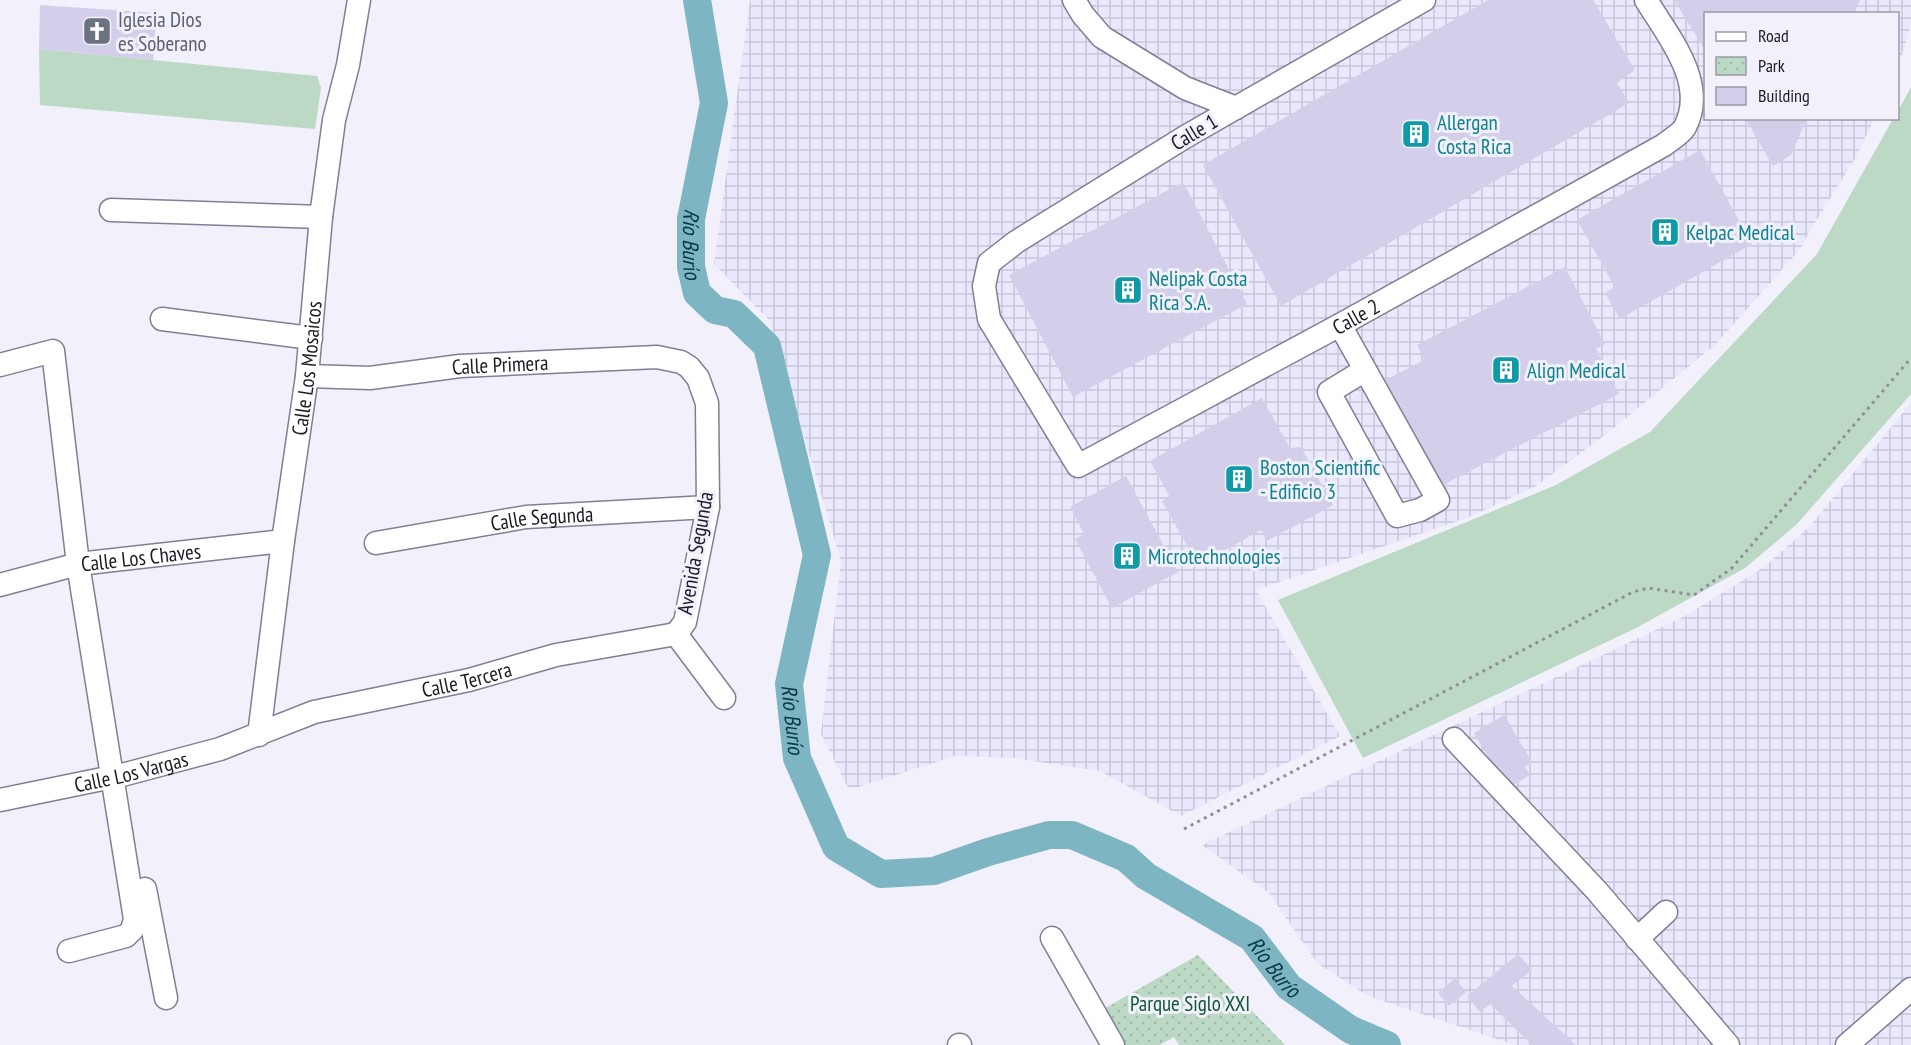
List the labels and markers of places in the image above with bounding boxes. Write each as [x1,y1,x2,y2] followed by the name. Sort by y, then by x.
[118,6,207,57] place label: Iglesia Dios es Soberano
[81,15,113,47] church icon: Iglesia Dios es Soberano
[1437,109,1511,160] place label: Allergan Costa Rica
[1400,118,1432,150] building icon: Allergan Costa Rica
[1649,216,1681,248] building icon: Kelpac Medical
[1686,219,1795,246] place label: Kelpac Medical
[1149,265,1247,316] place label: Nelipak Costa Rica S.A.
[1112,274,1144,306] building icon: Nelipak Costa Rica S.A.
[1490,354,1522,386] building icon: Align Medical
[1527,357,1626,384] place label: Align Medical
[1260,454,1381,505] place label: Boston Scientific - Edificio 3
[1223,463,1255,495] building icon: Boston Scientific - Edificio 3
[1111,540,1143,572] building icon: Microtechnologies
[1148,543,1281,570] place label: Microtechnologies

